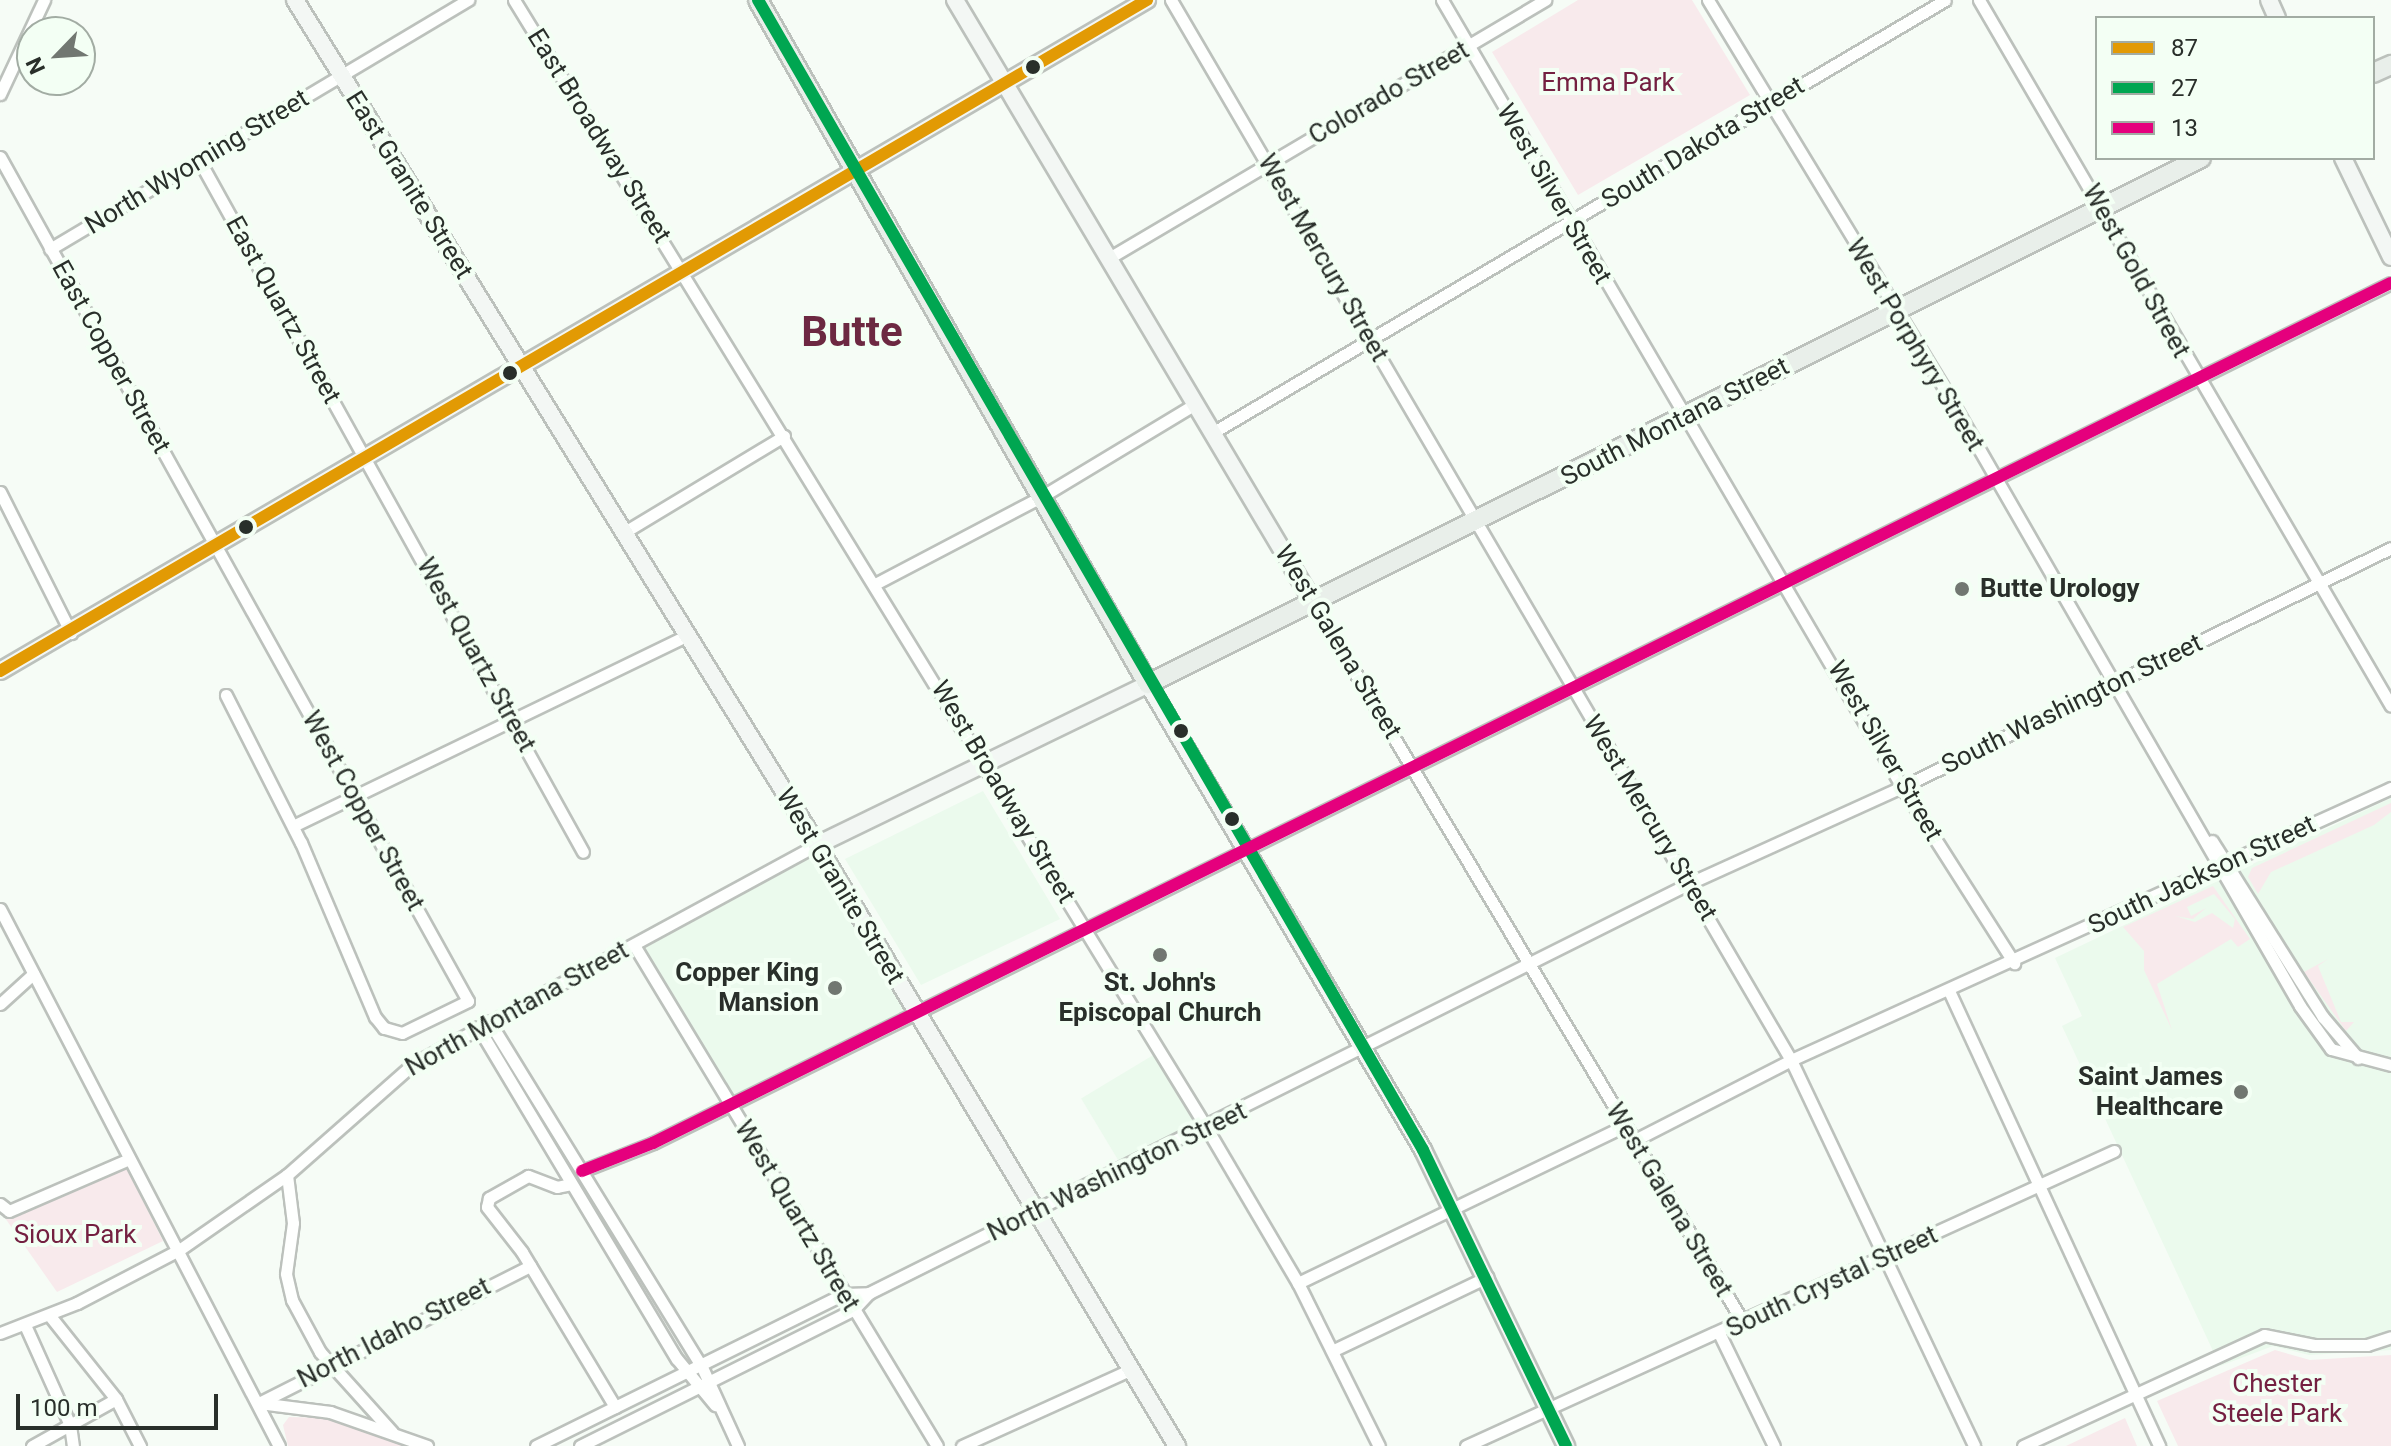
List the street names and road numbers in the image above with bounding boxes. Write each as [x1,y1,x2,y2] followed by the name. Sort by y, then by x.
[520,23,678,249] street label: East Broadway Street
[1303,35,1475,151] street label: Colorado Street
[1596,70,1810,216] street label: South Dakota Street
[80,83,314,241] street label: North Wyoming Street
[339,85,479,285] street label: East Granite Street
[1490,98,1618,290] street label: West Silver Street
[1251,149,1395,367] street label: West Mercury Street
[2075,179,2197,363] street label: West Gold Street
[219,211,347,409] street label: East Quartz Street
[1839,233,1991,457] street label: West Porphyry Street
[45,255,177,459] street label: East Copper Street
[1556,351,1794,493] street label: South Montana Street
[1268,540,1408,744] street label: West Galena Street
[410,553,542,757] street label: West Quartz Street
[1937,627,2207,781] street label: South Washington Street
[1821,655,1949,847] street label: West Silver Street
[924,675,1082,909] street label: West Broadway Street
[295,706,431,916] street label: West Copper Street
[1576,710,1724,926] street label: West Mercury Street
[769,782,911,990] street label: West Granite Street
[2084,809,2320,941] street label: South Jackson Street
[400,935,634,1083] street label: North Montana Street
[982,1096,1252,1248] street label: North Washington Street
[1599,1098,1739,1302] street label: West Galena Street
[728,1115,866,1317] street label: West Quartz Street
[1721,1219,1943,1345] street label: South Crystal Street
[292,1271,496,1395] street label: North Idaho Street

